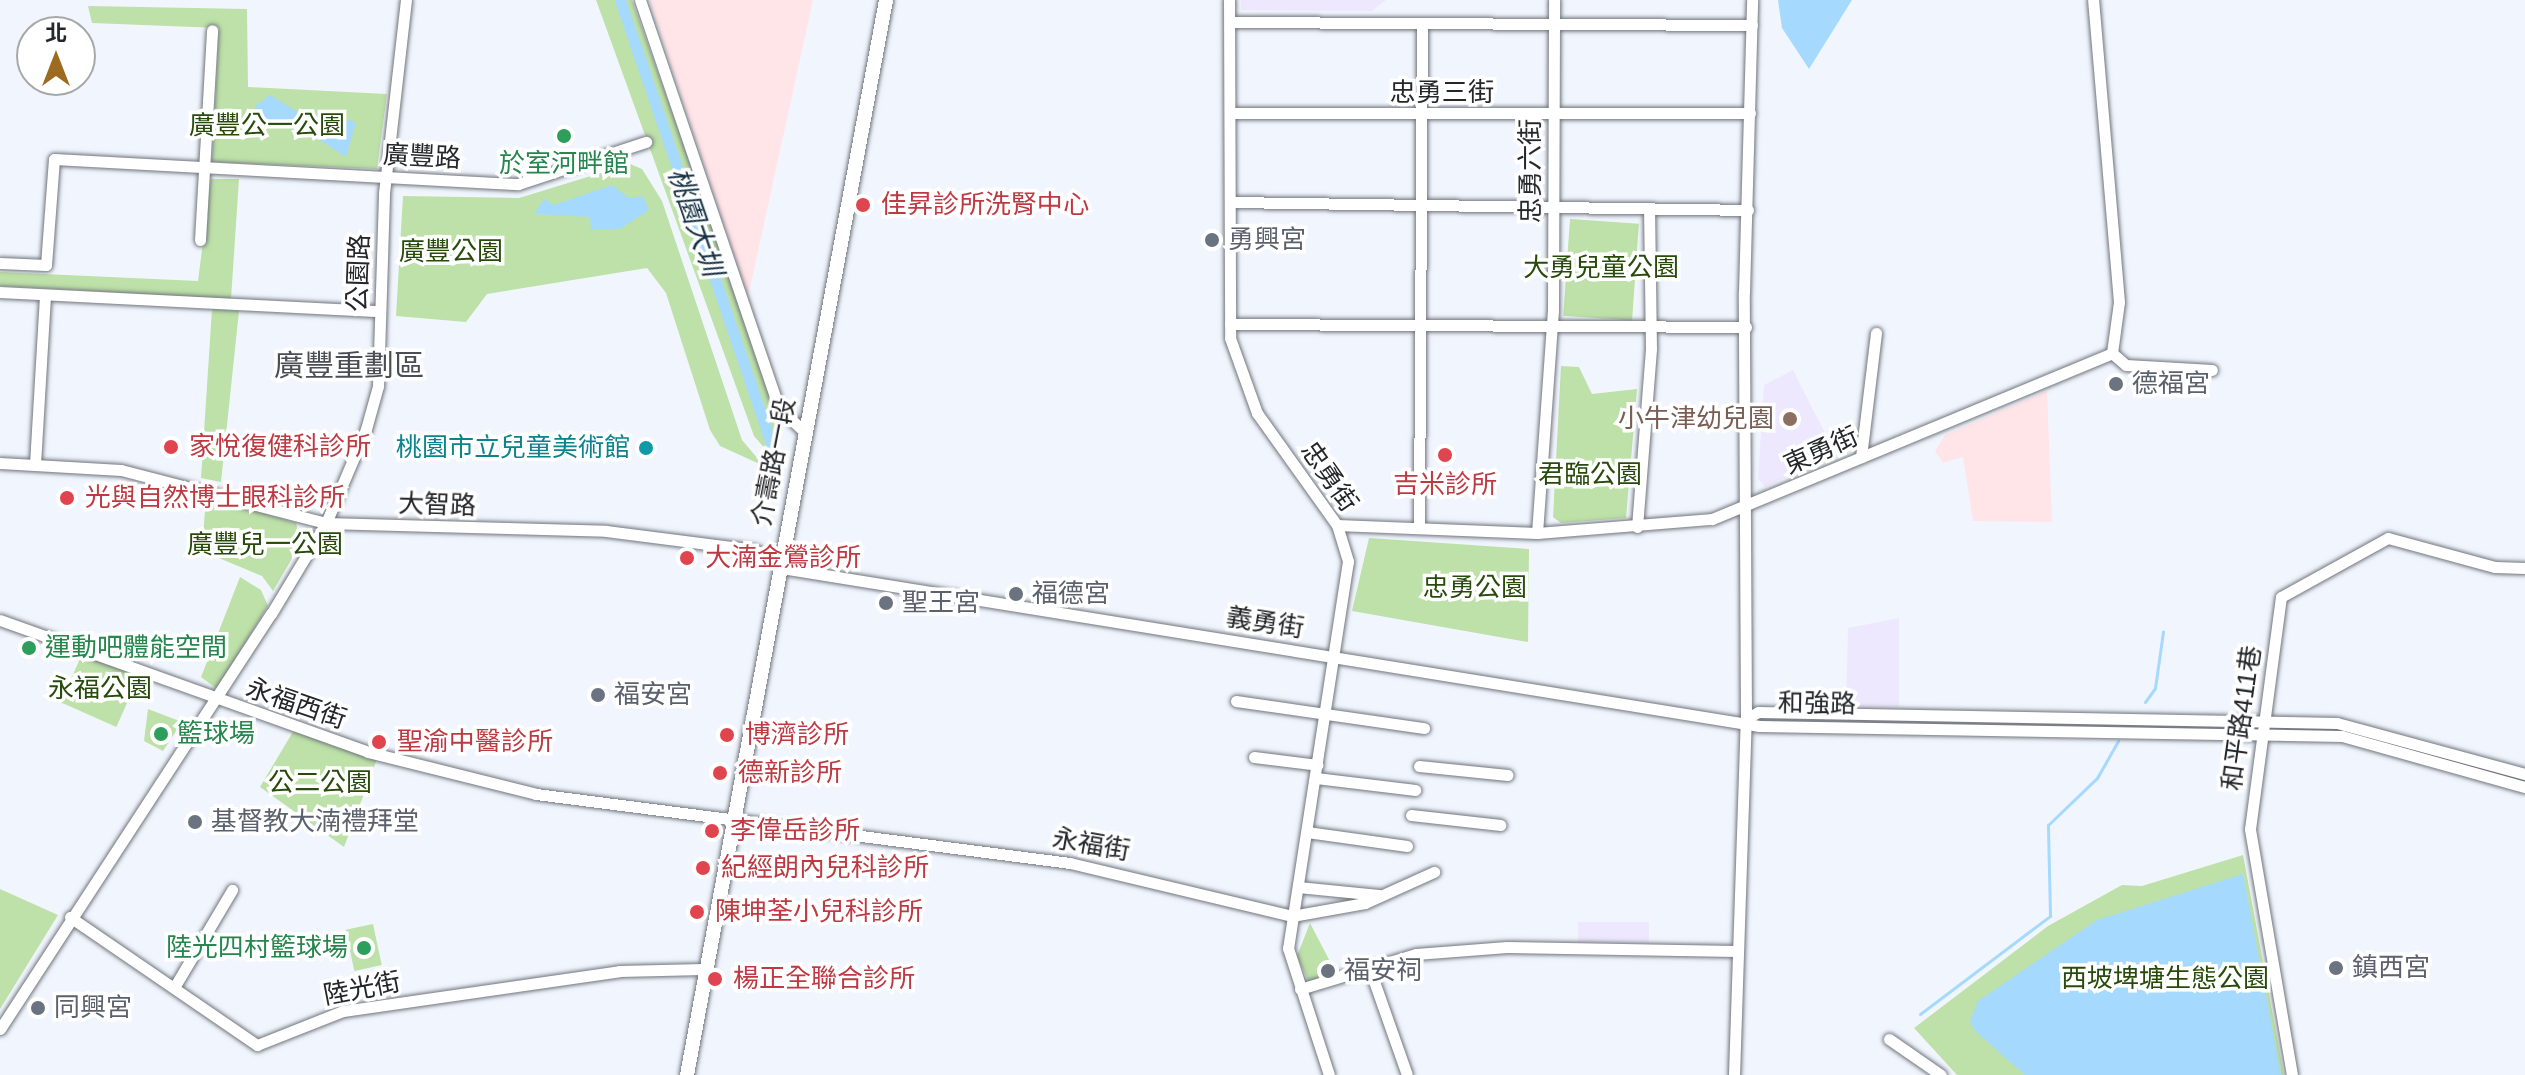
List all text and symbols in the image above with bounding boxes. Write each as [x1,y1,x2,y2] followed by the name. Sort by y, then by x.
[16,16,96,96] north arrow
[45,21,67,46] text: 北
[1390,77,1494,109] street label: 忠勇三街
[189,110,345,142] park label: 廣豐公一公園
[1515,119,1547,223] street label: 忠勇六街
[555,127,573,145] marker: 於室河畔館
[382,139,462,175] street label: 廣豐路
[499,148,629,180] place label: 於室河畔館
[661,164,729,280] water label: 桃園大圳
[881,189,1089,221] place label: 佳昇診所洗腎中心
[852,194,874,216] marker: 佳昇診所洗腎中心
[1228,224,1306,256] place label: 勇興宮
[1203,231,1221,249] marker: 勇興宮
[342,233,376,313] street label: 公園路
[399,236,503,268] park label: 廣豐公園
[1523,252,1679,284] park label: 大勇兒童公園
[274,348,424,384] district label: 廣豐重劃區
[2132,368,2210,400] place label: 德福宮
[2107,375,2125,393] marker: 德福宮
[746,395,802,529] street label: 介壽路一段
[1618,403,1774,435] place label: 小牛津幼兒園
[1781,410,1799,428] marker: 小牛津幼兒園
[1779,421,1863,481] street label: 東勇街
[189,431,371,463] place label: 家悅復健科診所
[396,432,630,464] place label: 桃園市立兒童美術館
[160,436,182,458] marker: 家悅復健科診所
[1294,436,1364,518] street label: 忠勇街
[637,439,655,457] marker: 桃園市立兒童美術館
[1434,444,1456,466] marker: 吉米診所
[1538,459,1642,491] park label: 君臨公園
[1393,469,1497,501] place label: 吉米診所
[85,482,345,514] place label: 光與自然博士眼科診所
[56,487,78,509] marker: 光與自然博士眼科診所
[397,488,477,522] street label: 大智路
[187,529,343,561] park label: 廣豐兒一公園
[705,542,861,574] place label: 大湳金鶯診所
[676,547,698,569] marker: 大湳金鶯診所
[1423,572,1527,604] park label: 忠勇公園
[1032,578,1110,610] place label: 福德宮
[1007,585,1025,603] marker: 福德宮
[902,587,980,619] place label: 聖王宮
[877,594,895,612] marker: 聖王宮
[1224,601,1306,645] street label: 義勇街
[45,632,227,664] place label: 運動吧體能空間
[20,639,38,657] marker: 運動吧體能空間
[2216,644,2268,792] street label: 和平路411巷
[242,672,350,736] street label: 永福西街
[48,673,152,705] park label: 永福公園
[614,679,692,711] place label: 福安宮
[589,686,607,704] marker: 福安宮
[1778,688,1856,720] street label: 和強路
[177,718,255,750] place label: 籃球場
[745,719,849,751] place label: 博濟診所
[716,724,738,746] marker: 博濟診所
[152,725,170,743] marker: 籃球場
[397,726,553,758] place label: 聖渝中醫診所
[368,731,390,753] marker: 聖渝中醫診所
[738,757,842,789] place label: 德新診所
[709,762,731,784] marker: 德新診所
[268,767,372,799] park label: 公二公園
[211,806,419,838] place label: 基督教大湳禮拜堂
[186,813,204,831] marker: 基督教大湳禮拜堂
[730,815,860,847] place label: 李偉岳診所
[701,820,723,842] marker: 李偉岳診所
[1050,823,1132,867] street label: 永福街
[721,852,929,884] place label: 紀經朗內兒科診所
[692,857,714,879] marker: 紀經朗內兒科診所
[715,896,923,928] place label: 陳坤荃小兒科診所
[686,901,708,923] marker: 陳坤荃小兒科診所
[166,932,348,964] place label: 陸光四村籃球場
[355,939,373,957] marker: 陸光四村籃球場
[2352,952,2430,984] place label: 鎮西宮
[1344,955,1422,987] place label: 福安祠
[2327,959,2345,977] marker: 鎮西宮
[1319,962,1337,980] marker: 福安祠
[733,963,915,995] place label: 楊正全聯合診所
[2061,963,2269,995] park label: 西坡埤塘生態公園
[321,966,403,1012] street label: 陸光街
[704,968,726,990] marker: 楊正全聯合診所
[54,992,132,1024] place label: 同興宮
[29,999,47,1017] marker: 同興宮

